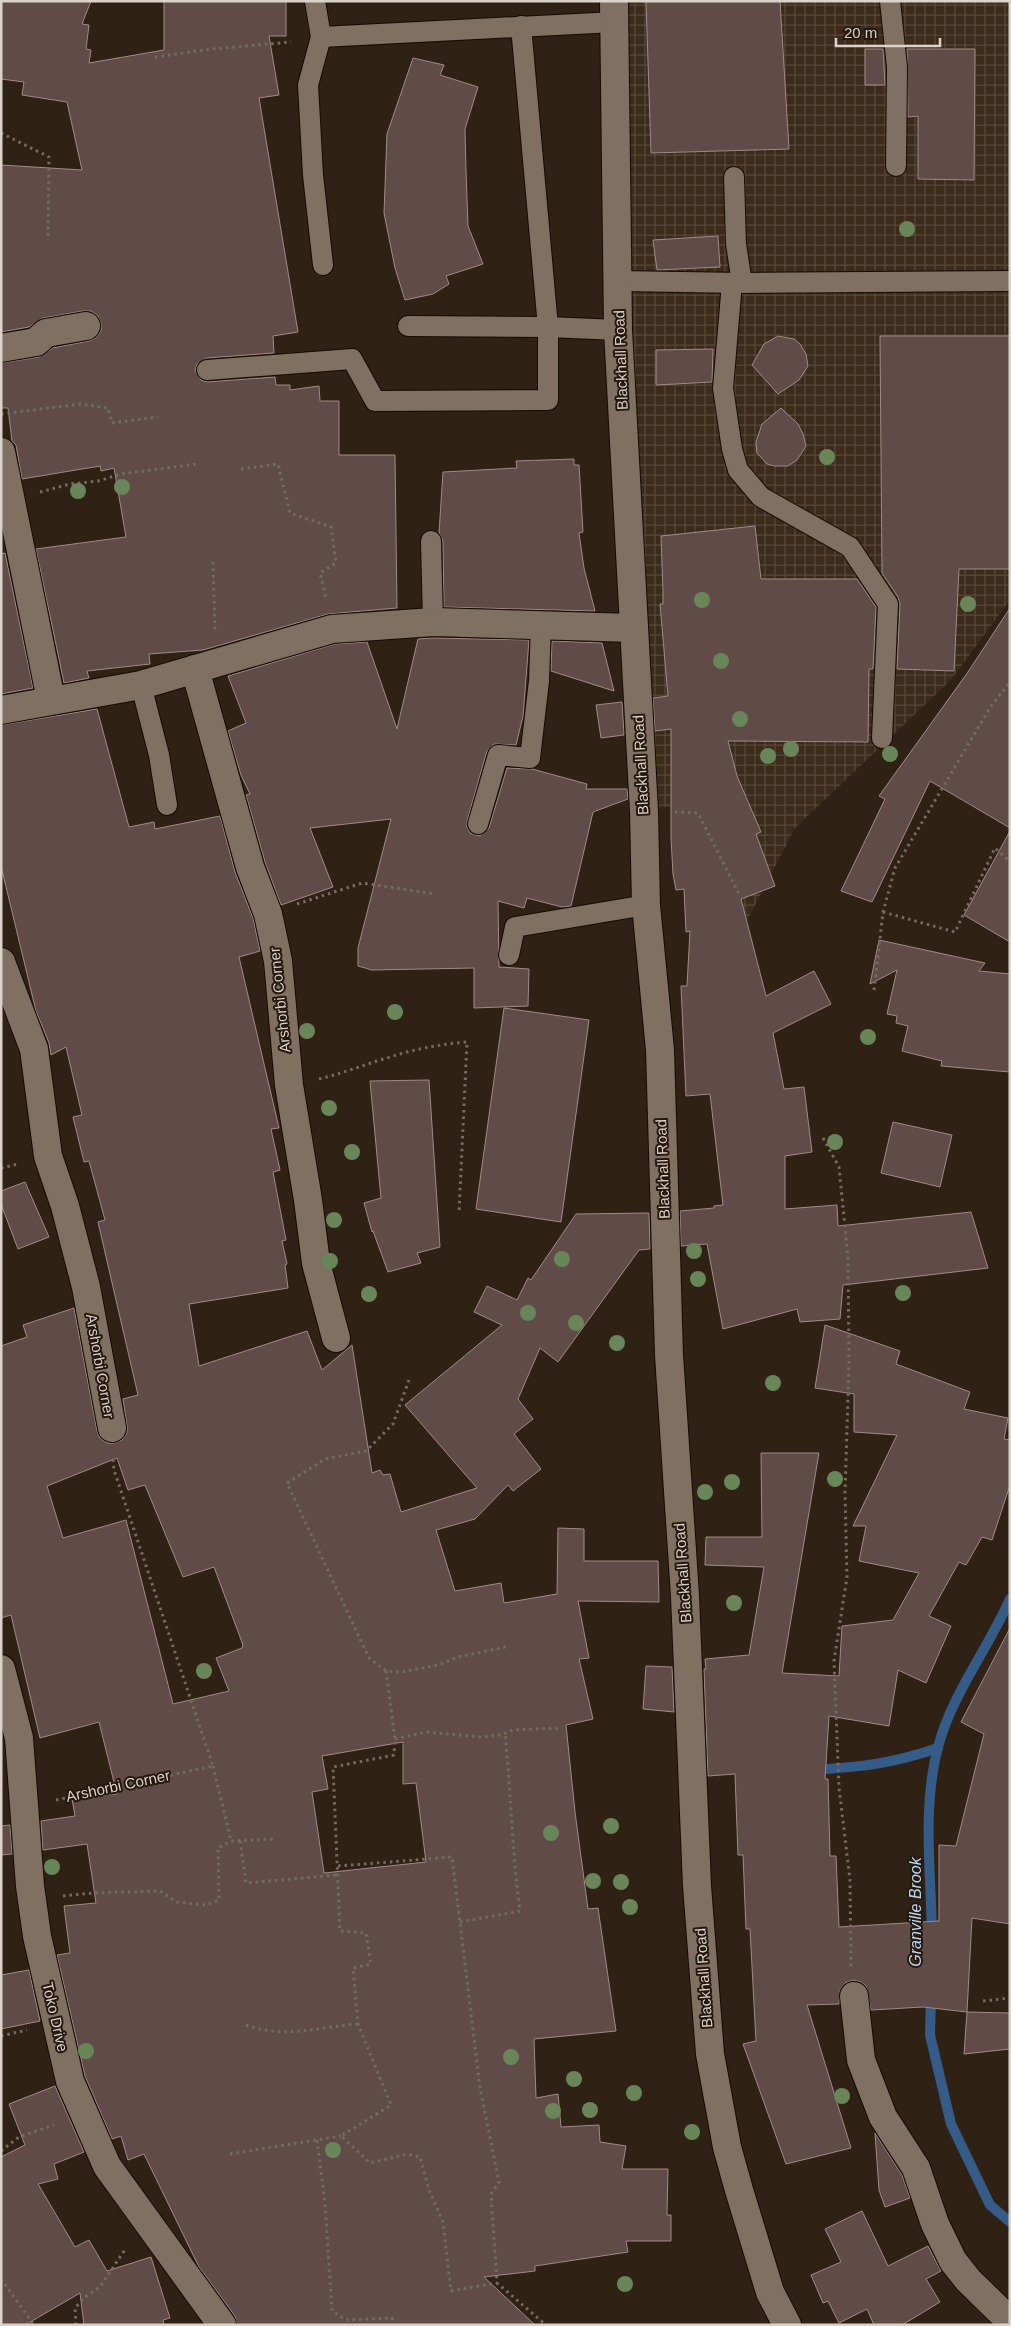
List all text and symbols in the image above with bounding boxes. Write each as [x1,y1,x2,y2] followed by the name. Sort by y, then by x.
[836,15,940,47] scale bar
[844,24,877,41] text: 20 m
[610,310,631,410] street label: Blackhall Road
[629,715,652,815] street label: Blackhall Road
[266,947,293,1054] street label: Arshorbi Corner
[652,1119,673,1219] street label: Blackhall Road
[83,1312,118,1420] street label: Arshorbi Corner
[671,1523,694,1624] street label: Blackhall Road
[64,1766,171,1805] street label: Arshorbi Corner
[907,1856,924,1967] water label: Granville Brook
[692,1928,715,2029] street label: Blackhall Road
[39,1980,72,2053] street label: Toko Drive

